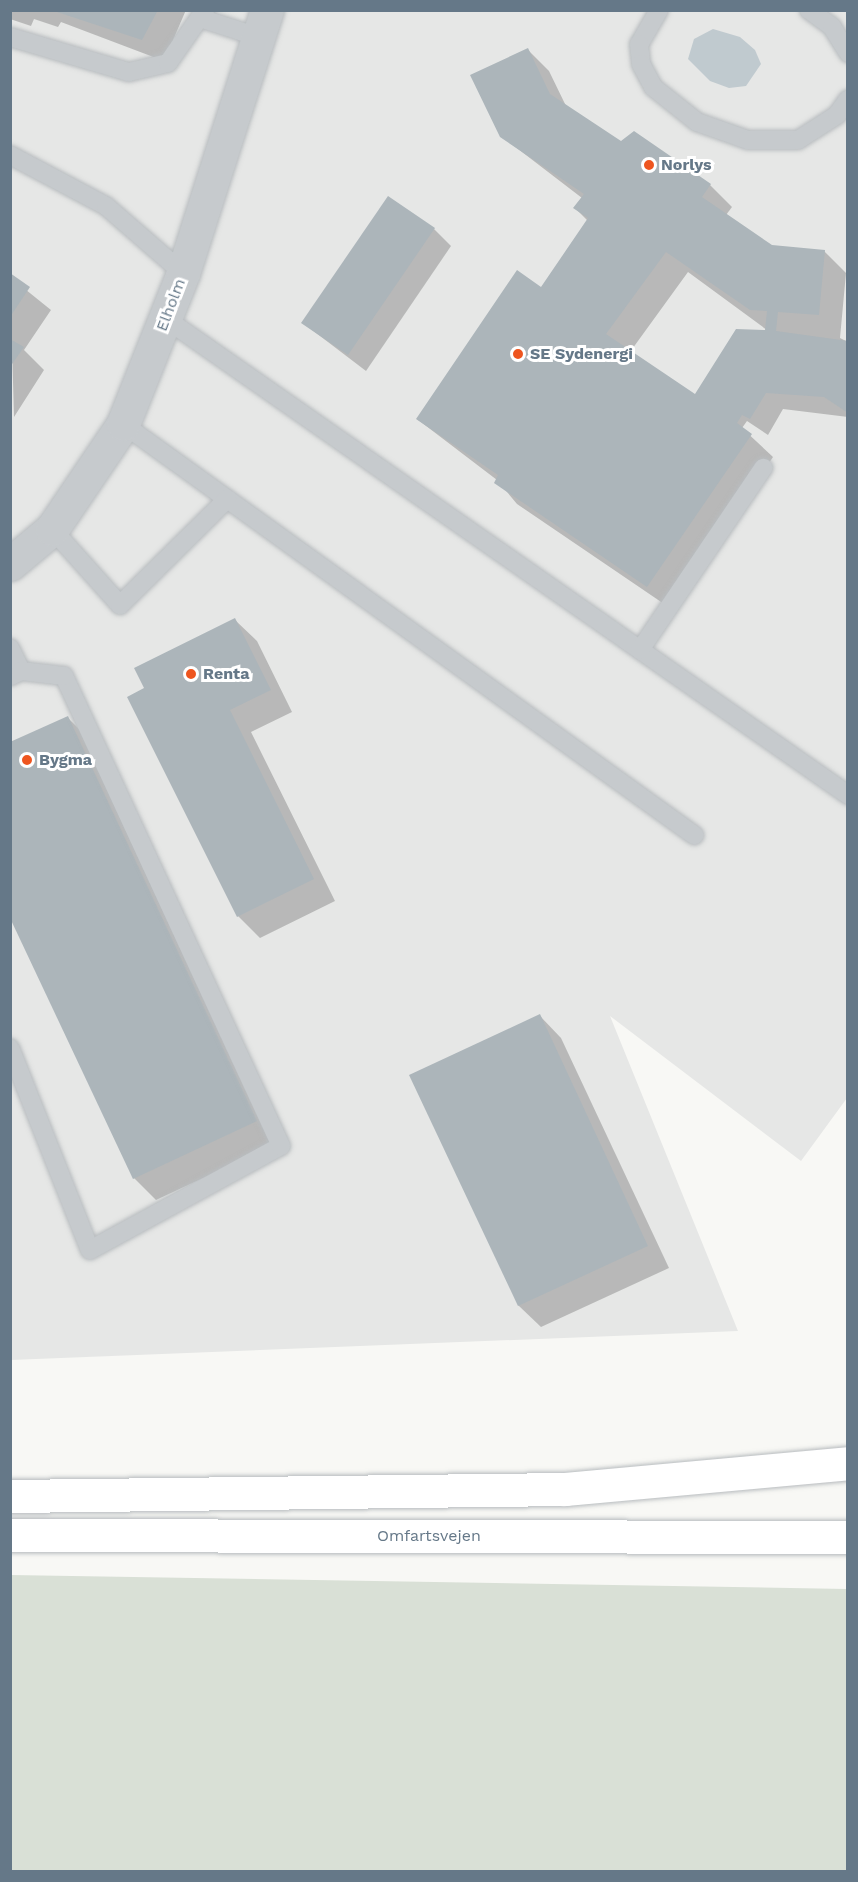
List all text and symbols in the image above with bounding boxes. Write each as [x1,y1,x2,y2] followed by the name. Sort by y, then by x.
[661,155,712,175] place label: Norlys
[642,158,656,172] marker: Norlys
[152,276,190,334] street label: Elholm
[530,344,633,364] place label: SE Sydenergi
[511,347,525,361] marker: SE Sydenergi
[203,664,249,684] place label: Renta
[184,667,198,681] marker: Renta
[39,750,92,770] place label: Bygma
[20,753,34,767] marker: Bygma
[377,1526,481,1546] street label: Omfartsvejen

